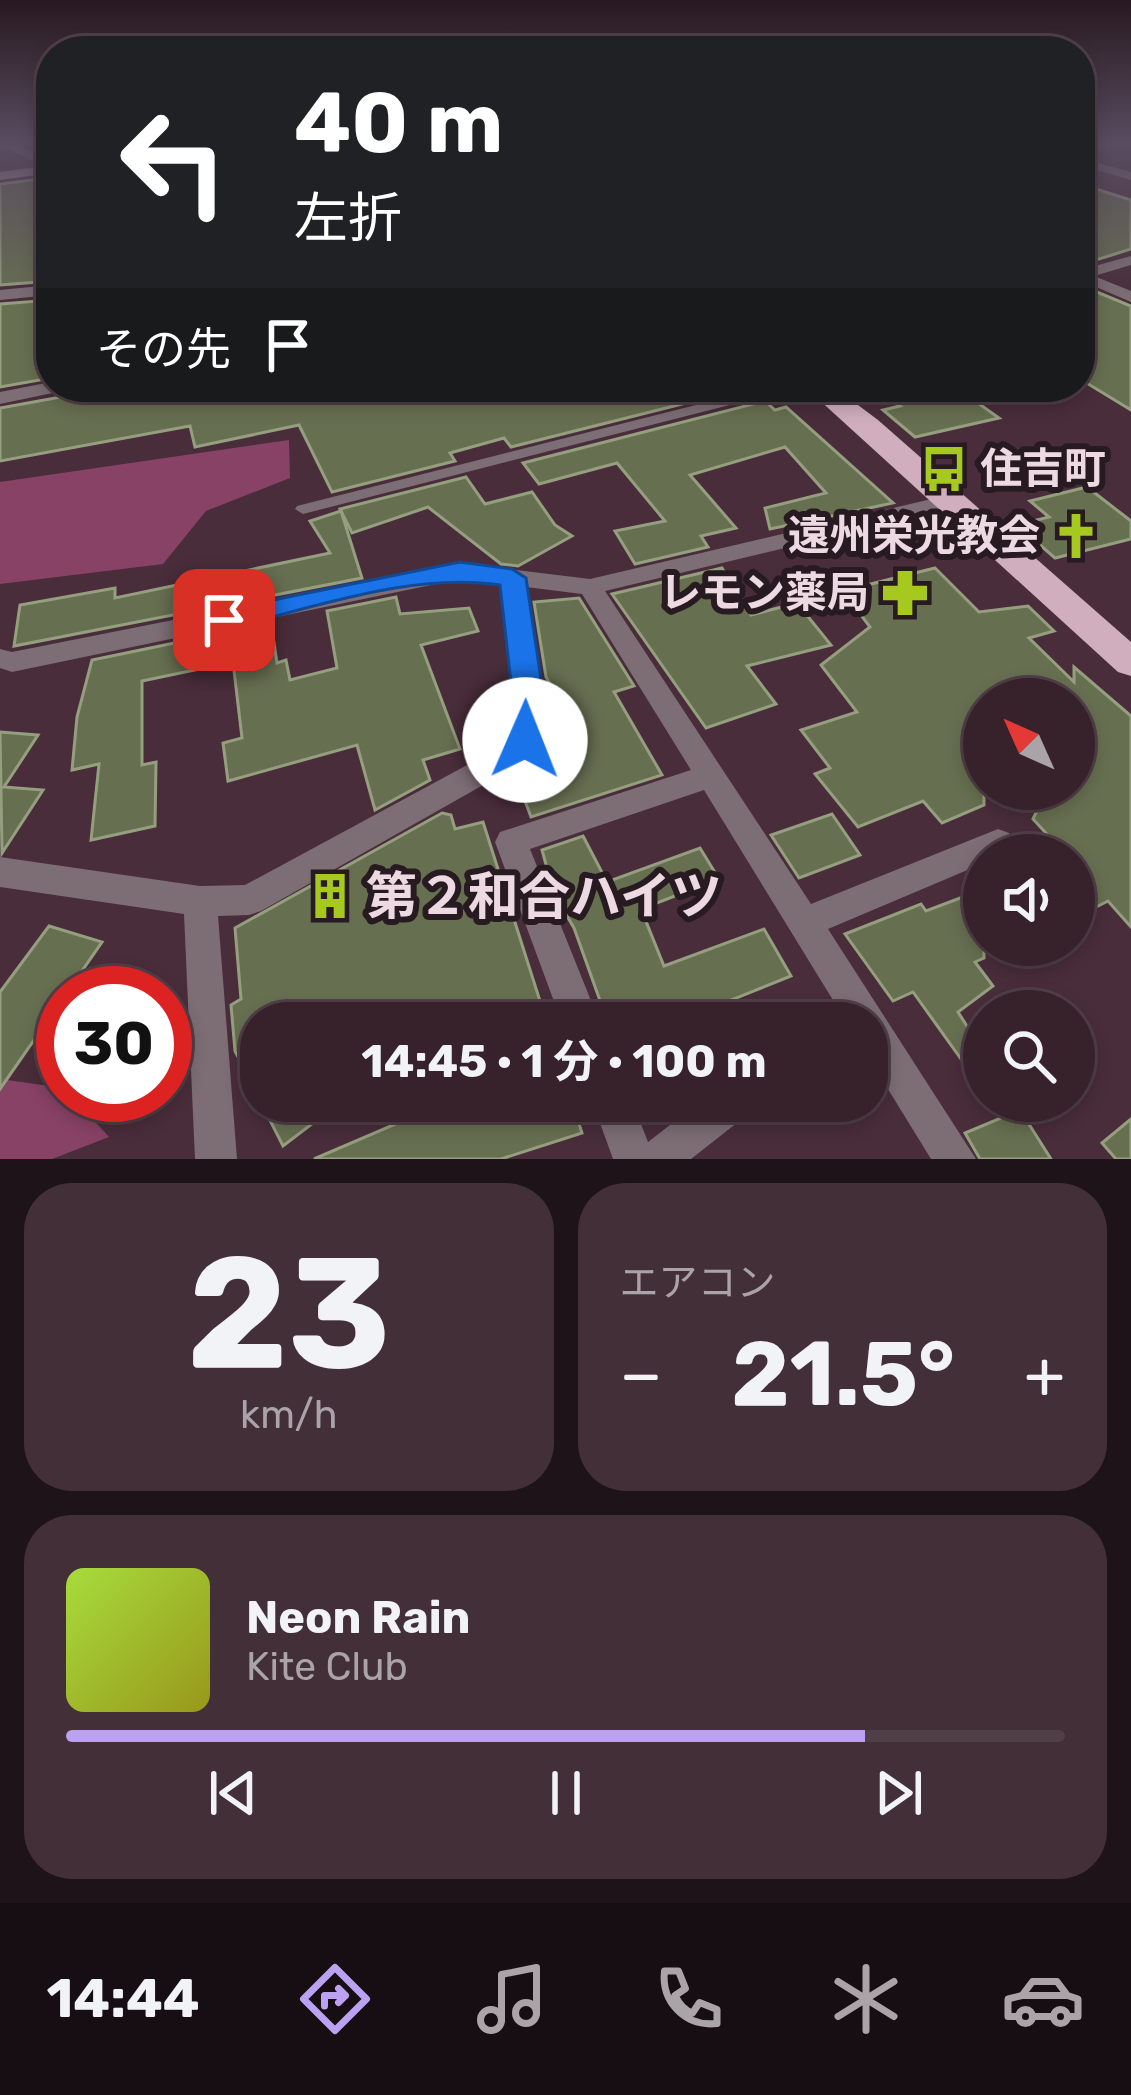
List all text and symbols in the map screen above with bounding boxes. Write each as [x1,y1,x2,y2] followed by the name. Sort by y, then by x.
[294,73,503,173] text: 40 m
[96,84,252,240] icon: left
[294,187,402,251] text: 左折
[255,312,321,378] icon: arrive
[96,323,231,376] text: その先
[919,444,969,494] bus stop icon: 住吉町
[980,444,1106,494] place label: 住吉町
[788,511,1040,561] place label: 遠州栄光教会
[1051,511,1101,561] church icon: 遠州栄光教会
[659,568,869,618] place label: レモン薬局
[880,568,930,618] pharmacy icon: レモン薬局
[173,569,275,671] pin
[191,587,257,653] icon: arrive
[462,677,588,803] position arrow
[963,678,1095,810] north arrow
[963,678,1095,1122] map controls
[963,834,1095,966] button: sound
[366,866,722,927] place label: 第２和合ハイツ
[305,871,355,921] building icon: 第２和合ハイツ
[36,966,192,1122] speed limit sign: 30
[963,990,1095,1122] button: search
[361,1035,767,1088] text: 14:45 · 1 分 · 100 m
[187,1221,391,1406] text: 23
[620,1260,776,1306] text: エアコン
[731,1321,955,1428] text: 21.5°
[620,1335,662,1414] text: −
[1024,1335,1065,1414] text: +
[240,1392,337,1438] text: km/h
[246,1591,471,1644] text: Neon Rain
[246,1644,408,1690] text: Kite Club
[200,1760,266,1826] icon: previous
[533,1760,599,1826] icon: pause
[866,1760,932,1826] icon: next
[293,1957,377,2041] icon: directions
[470,1957,554,2041] icon: music
[647,1957,731,2041] icon: phone
[824,1957,908,2041] icon: climate
[1001,1957,1085,2041] icon: car
[46,1967,200,2031] text: 14:44

